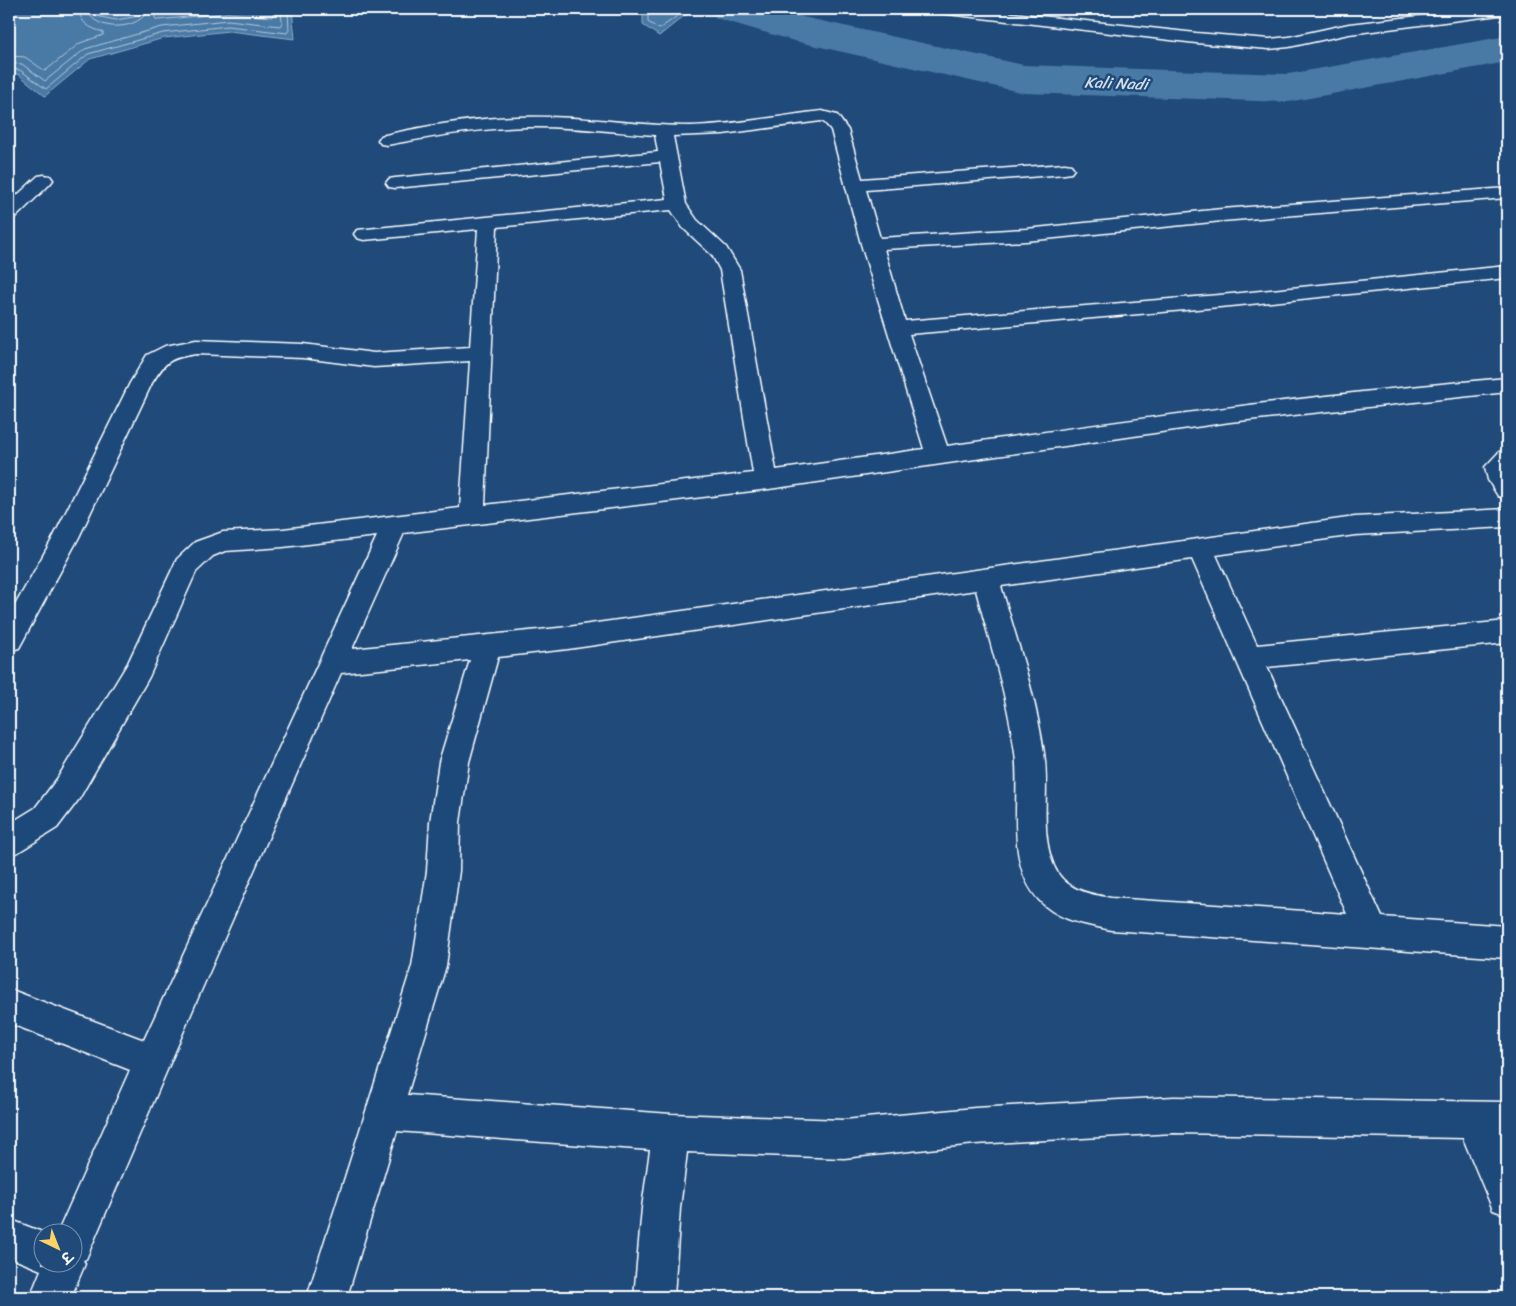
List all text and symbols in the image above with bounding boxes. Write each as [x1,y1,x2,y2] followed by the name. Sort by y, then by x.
[1084,67,1152,99] water label: Kali Nadi
[32,1224,82,1274] north arrow
[53,1243,80,1271] text: उ

